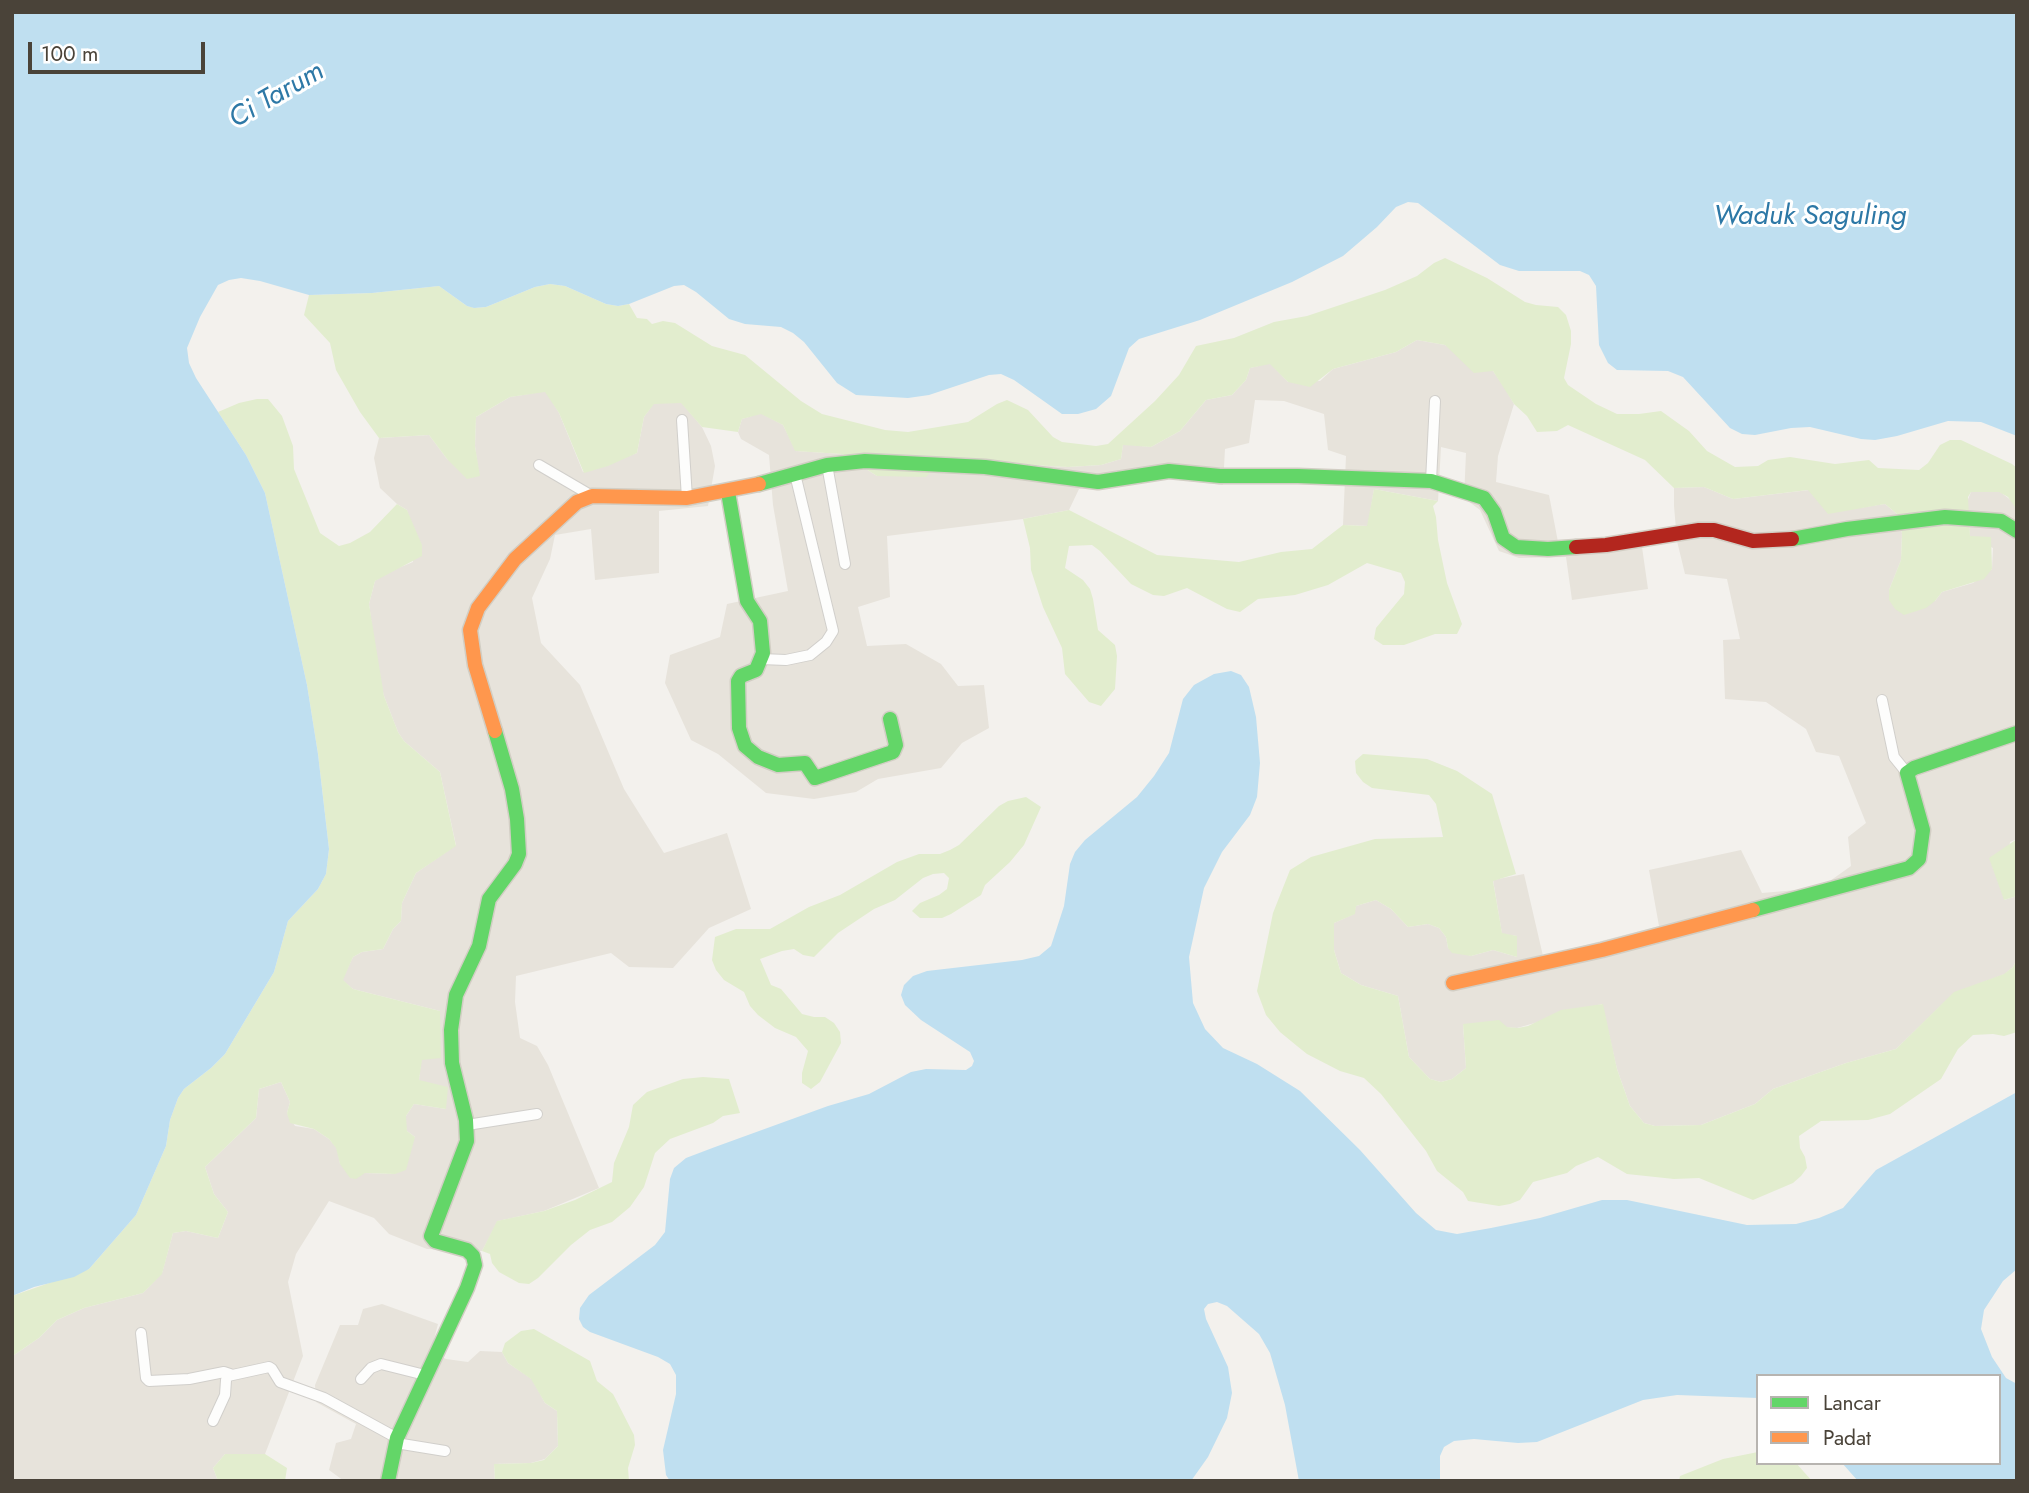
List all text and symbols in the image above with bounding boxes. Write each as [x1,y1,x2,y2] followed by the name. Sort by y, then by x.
[32,28,208,72] scale bar
[41,39,98,69] text: 100 m
[223,55,331,137] water label: Ci Tarum
[1714,200,1906,234] water label: Waduk Saguling
[1756,1374,2001,1465] legend
[1823,1388,1881,1418] text: Lancar
[1823,1423,1871,1453] text: Padat

